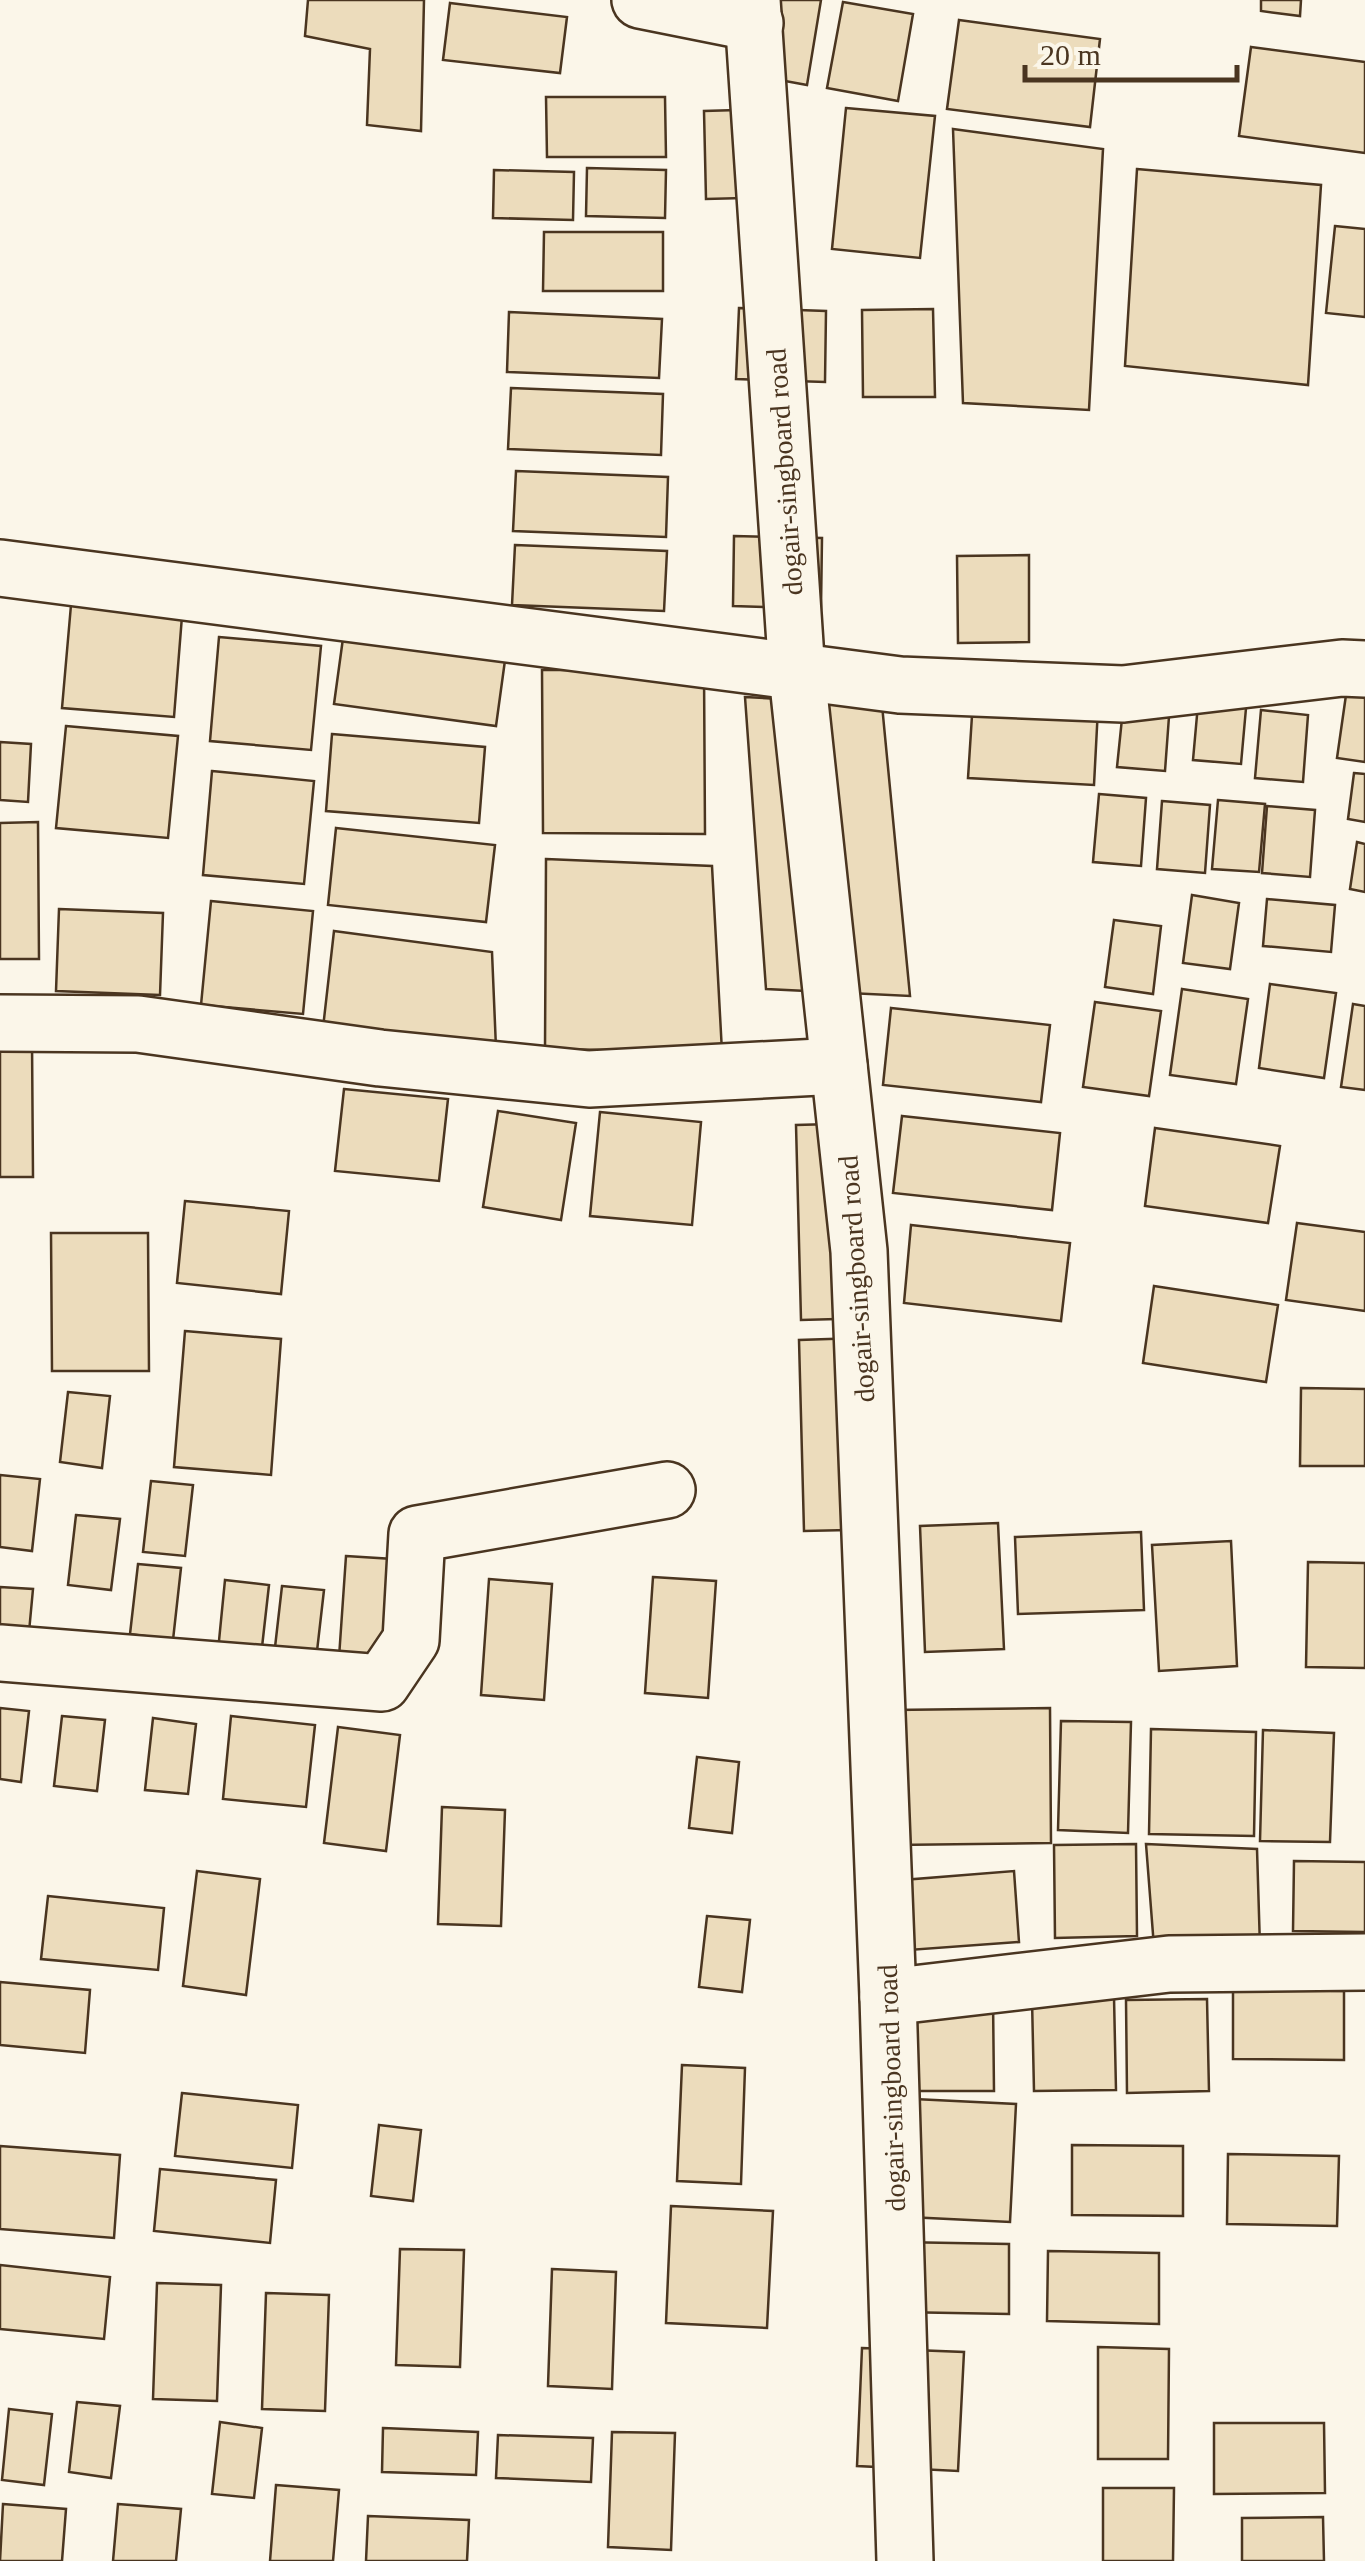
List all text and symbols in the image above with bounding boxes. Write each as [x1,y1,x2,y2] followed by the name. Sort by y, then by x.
[1025,20,1238,82] scale bar
[1040,38,1101,71] text: 20 m
[760,347,809,596] street label: dogair-singboard road
[832,1154,881,1403] street label: dogair-singboard road
[872,1964,911,2212] street label: dogair-singboard road

